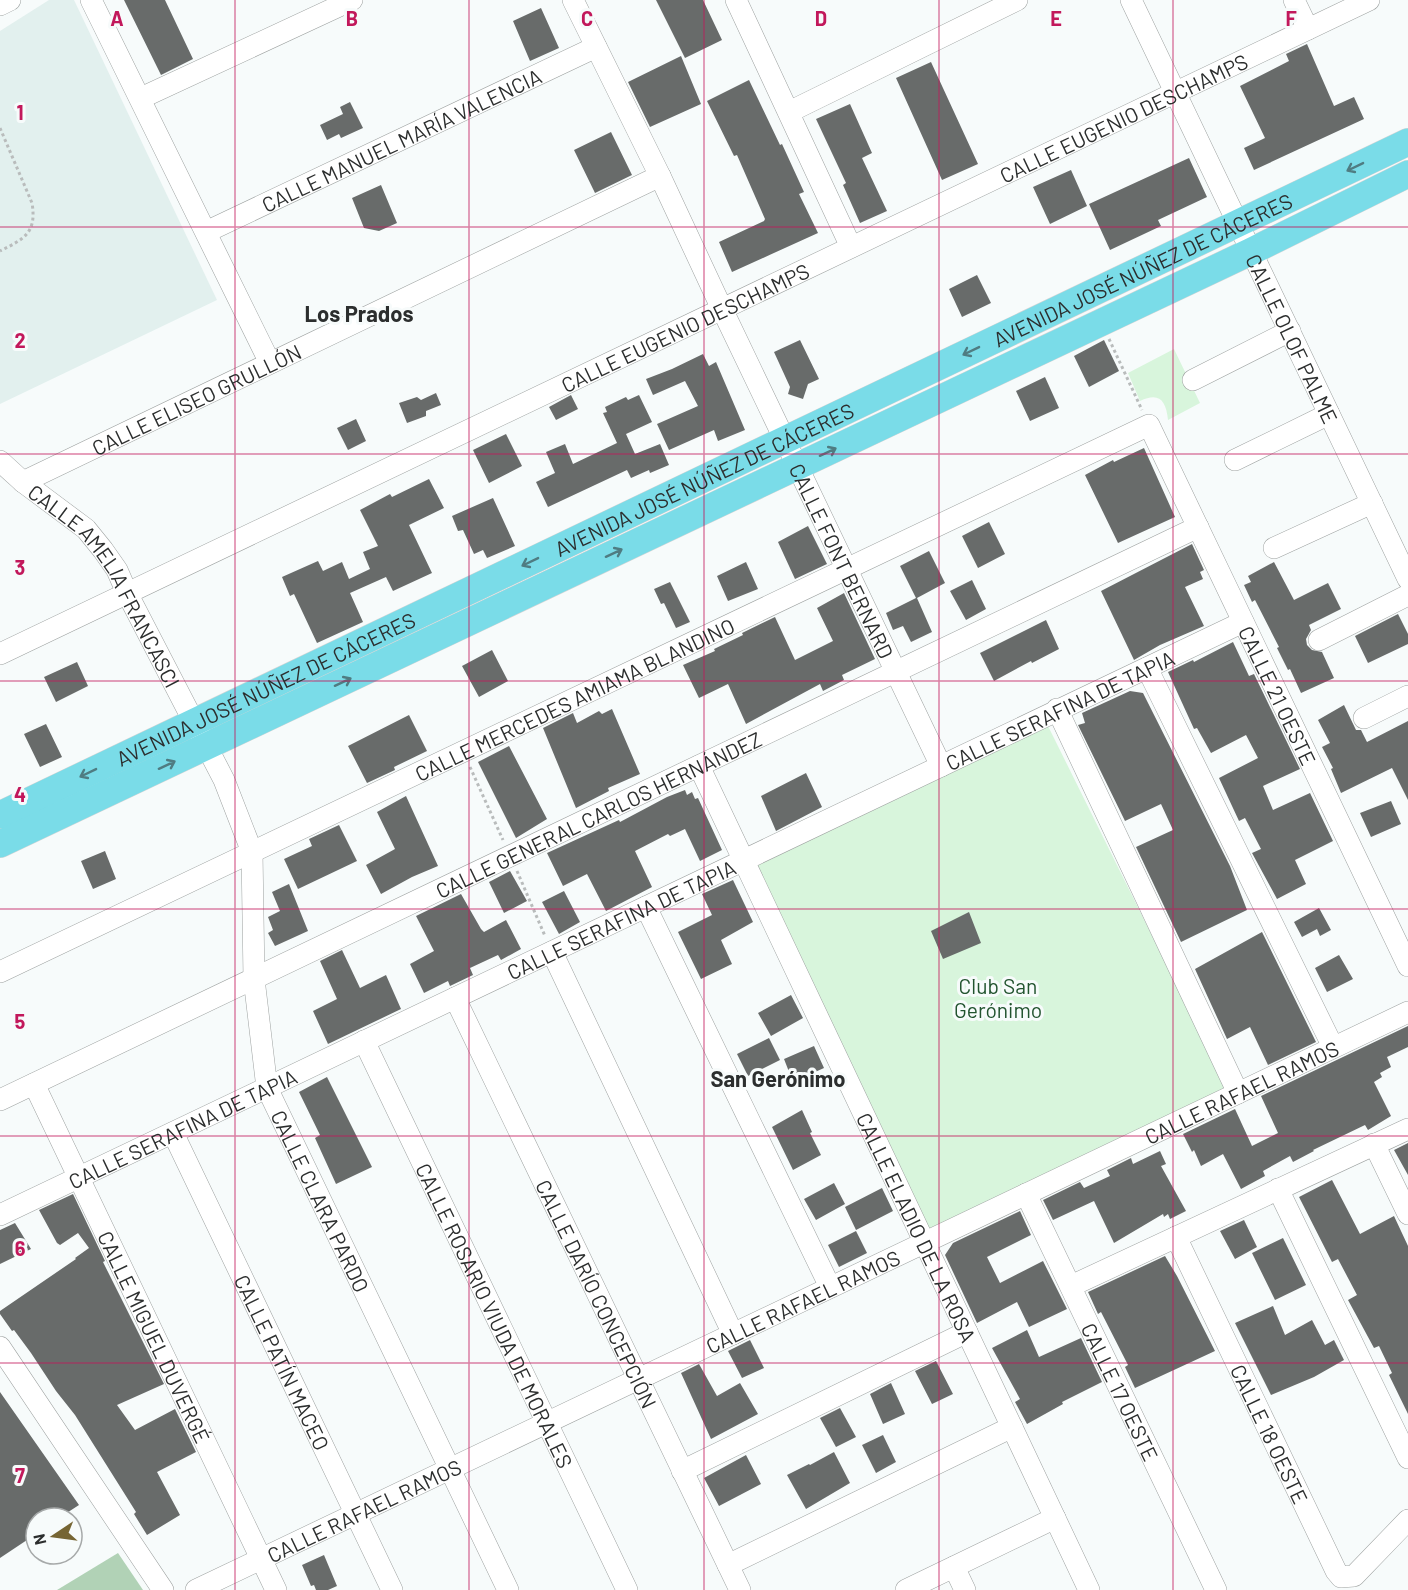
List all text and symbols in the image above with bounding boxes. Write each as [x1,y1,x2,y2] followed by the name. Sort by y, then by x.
[110,6,124,30] text: A
[346,6,358,30] text: B
[581,6,593,30] text: C
[815,6,827,30] text: D
[1050,6,1062,30] text: E
[1285,6,1297,30] text: F
[995,47,1251,187] street label: CALLE EUGENIO DESCHAMPS
[257,62,545,216] street label: CALLE MANUEL MARÍA VALENCIA
[16,100,24,124] text: 1
[1347,162,1365,174] one-way arrow
[989,187,1296,351] street label: AVENIDA JOSÉ NÚÑEZ DE CÁCERES
[1242,250,1344,427] street label: CALLE OLOF PALME
[557,257,813,397] street label: CALLE EUGENIO DESCHAMPS
[304,300,414,326] district label: Los Prados
[14,328,26,352] text: 2
[87,338,305,460] street label: CALLE ELISEO GRULLÓN
[962,345,980,357] one-way arrow
[550,397,857,561] street label: AVENIDA JOSÉ NÚÑEZ DE CÁCERES
[819,445,837,457] one-way arrow
[785,459,900,662] street label: CALLE FONT BERNARD
[24,478,186,691] street label: CALLE AMELIA FRANCASCI
[605,547,623,559] one-way arrow
[15,555,25,579] text: 3
[521,556,539,568] one-way arrow
[112,606,419,770] street label: AVENIDA JOSÉ NÚÑEZ DE CÁCERES
[411,612,738,785] street label: CALLE MERCEDES AMIAMA BLANDINO
[1234,622,1322,769] street label: CALLE 21 OESTE
[941,644,1178,775] street label: CALLE SERAFINA DE TAPIA
[333,675,351,687] one-way arrow
[431,725,765,902] street label: CALLE GENERAL CARLOS HERNÁNDEZ
[157,759,175,771] one-way arrow
[80,767,98,779] one-way arrow
[14,782,26,806] text: 4
[503,853,740,984] street label: CALLE SERAFINA DE TAPIA
[954,973,1042,1022] park label: Club San Gerónimo
[15,1009,26,1033] text: 5
[1140,1035,1342,1148] street label: CALLE RAFAEL RAMOS
[64,1063,301,1193] street label: CALLE SERAFINA DE TAPIA
[711,1065,845,1091] district label: San Gerónimo
[267,1106,375,1296] street label: CALLE CLARA PARDO
[852,1108,982,1346] street label: CALLE ELADIO DE LA ROSA
[412,1159,579,1472] street label: CALLE ROSARIO VIUDA DE MORALES
[532,1175,663,1412] street label: CALLE DARÍO CONCEPCIÓN
[93,1227,216,1447] street label: CALLE MIGUEL DUVERGÉ
[15,1236,26,1260] text: 6
[702,1244,904,1358] street label: CALLE RAFAEL RAMOS
[230,1270,335,1454] street label: CALLE PATÍN MACEO
[1077,1318,1164,1465] street label: CALLE 17 OESTE
[1226,1360,1314,1507] street label: CALLE 18 OESTE
[263,1453,465,1567] street label: CALLE RAFAEL RAMOS
[15,1463,25,1487] text: 7
[24,1506,84,1566] north arrow
[28,1532,49,1547] text: N

